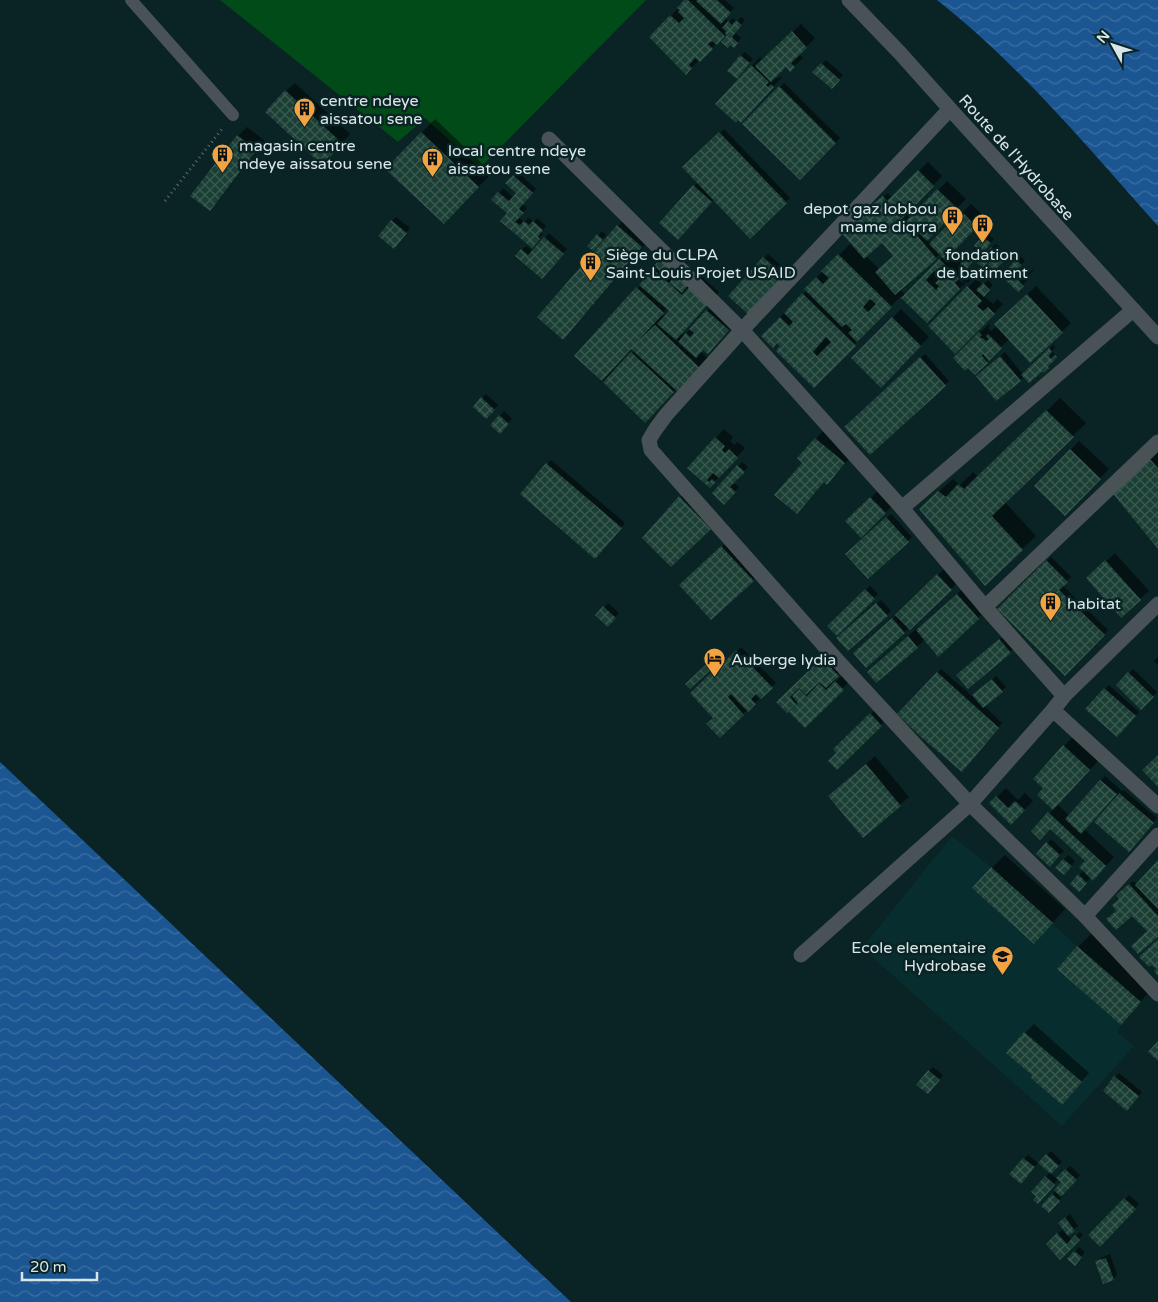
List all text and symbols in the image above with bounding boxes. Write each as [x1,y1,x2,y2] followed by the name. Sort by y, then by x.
[1088,20,1138,70] north arrow
[1093,27,1114,47] text: N
[954,90,1078,225] street label: Route de l'Hydrobase
[320,91,422,129] place label: centre ndeye aissatou sene
[292,97,316,128] building icon: centre ndeye aissatou sene
[239,136,392,174] place label: magasin centre ndeye aissatou sene
[448,141,586,179] place label: local centre ndeye aissatou sene
[211,142,235,173] building icon: magasin centre ndeye aissatou sene
[420,147,444,178] building icon: local centre ndeye aissatou sene
[803,199,937,237] place label: depot gaz lobbou mame diqrra
[941,205,965,236] building icon: depot gaz lobbou mame diqrra
[970,213,994,244] building icon: fondation de batiment
[606,245,796,283] place label: Siège du CLPA Saint-Louis Projet USAID
[936,245,1028,283] place label: fondation de batiment
[578,251,602,282] building icon: Siège du CLPA Saint-Louis Projet USAID
[1039,591,1063,622] building icon: habitat
[1067,594,1121,614] place label: habitat
[703,647,727,678] hotel icon: Auberge lydia
[731,650,836,670] place label: Auberge lydia
[851,938,986,976] place label: Ecole elementaire Hydrobase
[990,944,1014,975] school or university icon: Ecole elementaire Hydrobase
[22,1250,98,1282] scale bar
[30,1258,67,1276] text: 20 m

